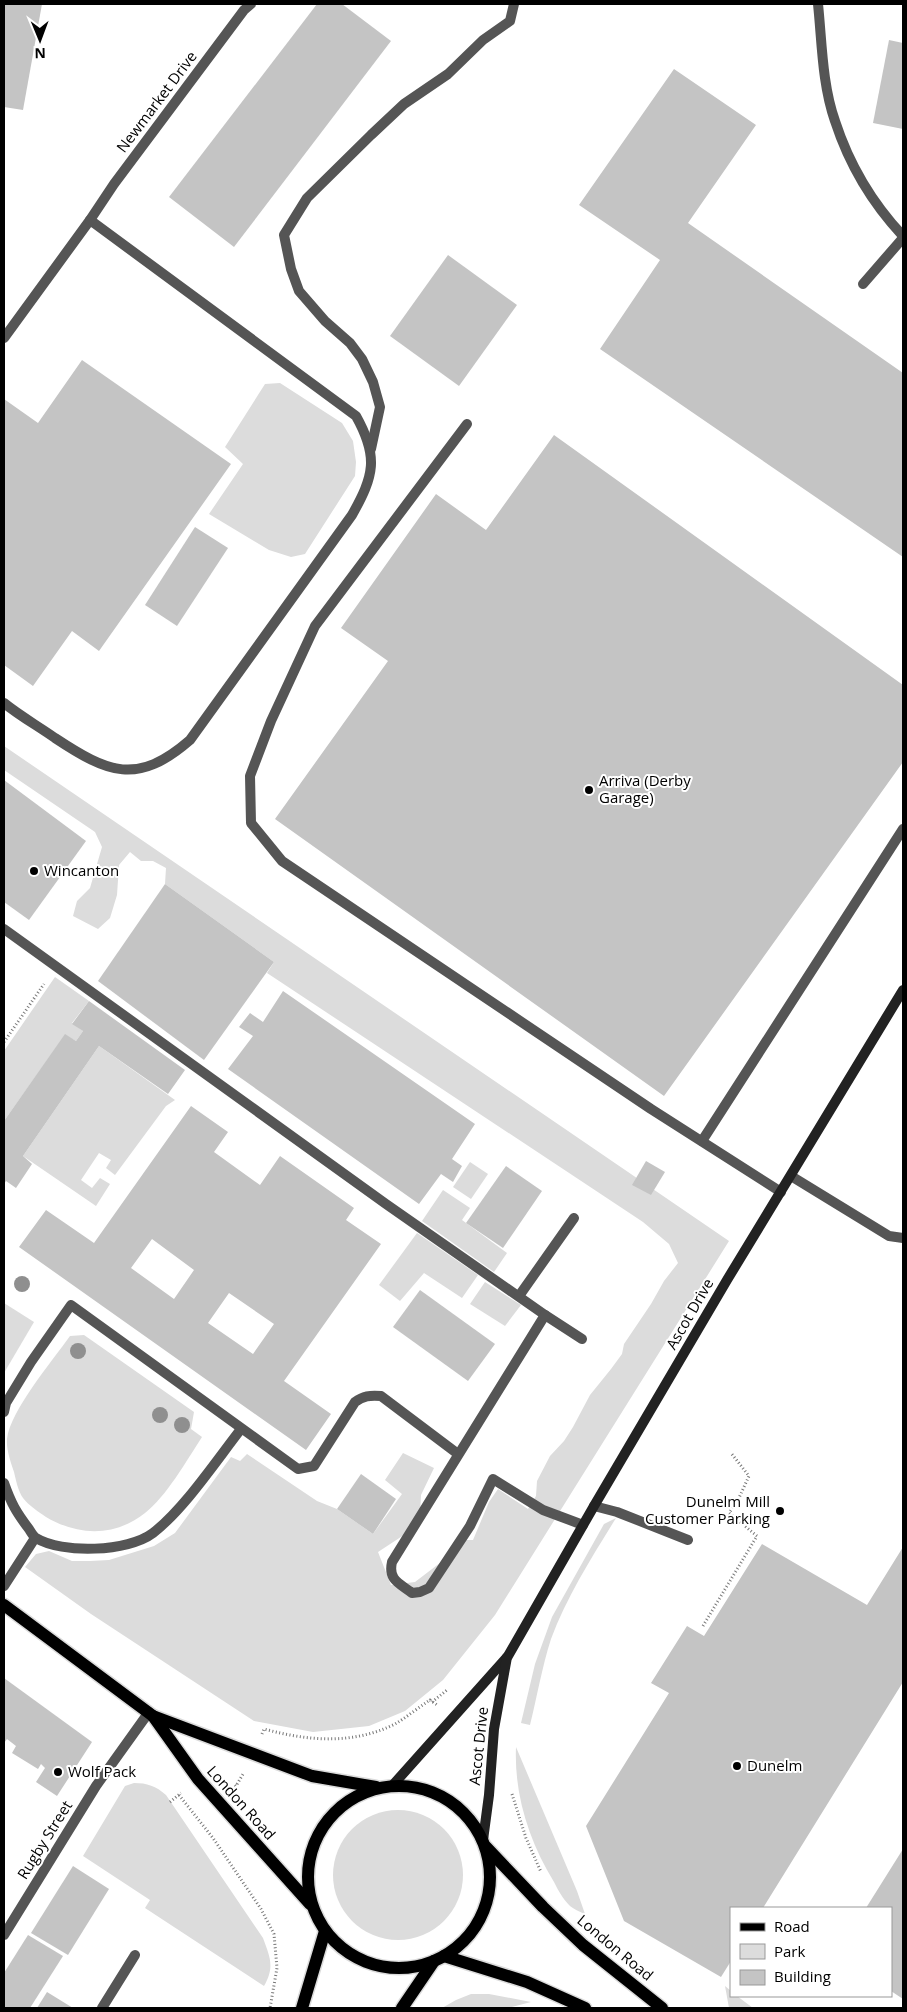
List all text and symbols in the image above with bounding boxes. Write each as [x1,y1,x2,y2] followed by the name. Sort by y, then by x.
[15,15,65,65] north arrow
[34,44,46,63] text: N
[112,47,201,156] street label: Newmarket Drive
[599,770,691,807] place label: Arriva (Derby Garage)
[583,784,595,796] marker: Arriva (Derby Garage)
[44,860,119,880] place label: Wincanton
[28,865,40,877] marker: Wincanton
[661,1274,717,1353] street label: Ascot Drive
[645,1491,770,1528] place label: Dunelm Mill Customer Parking
[774,1505,786,1517] marker: Dunelm Mill Customer Parking
[464,1706,492,1786] street label: Ascot Drive
[747,1755,802,1775] place label: Dunelm
[731,1760,743,1772] marker: Dunelm
[68,1761,136,1781] place label: Wolf Pack
[203,1761,280,1844] street label: London Road
[52,1766,64,1778] marker: Wolf Pack
[12,1796,76,1883] street label: Rugby Street
[730,1907,892,1997] legend
[574,1910,658,1985] street label: London Road
[774,1916,810,1936] text: Road
[774,1941,805,1961] text: Park
[774,1966,831,1986] text: Building

